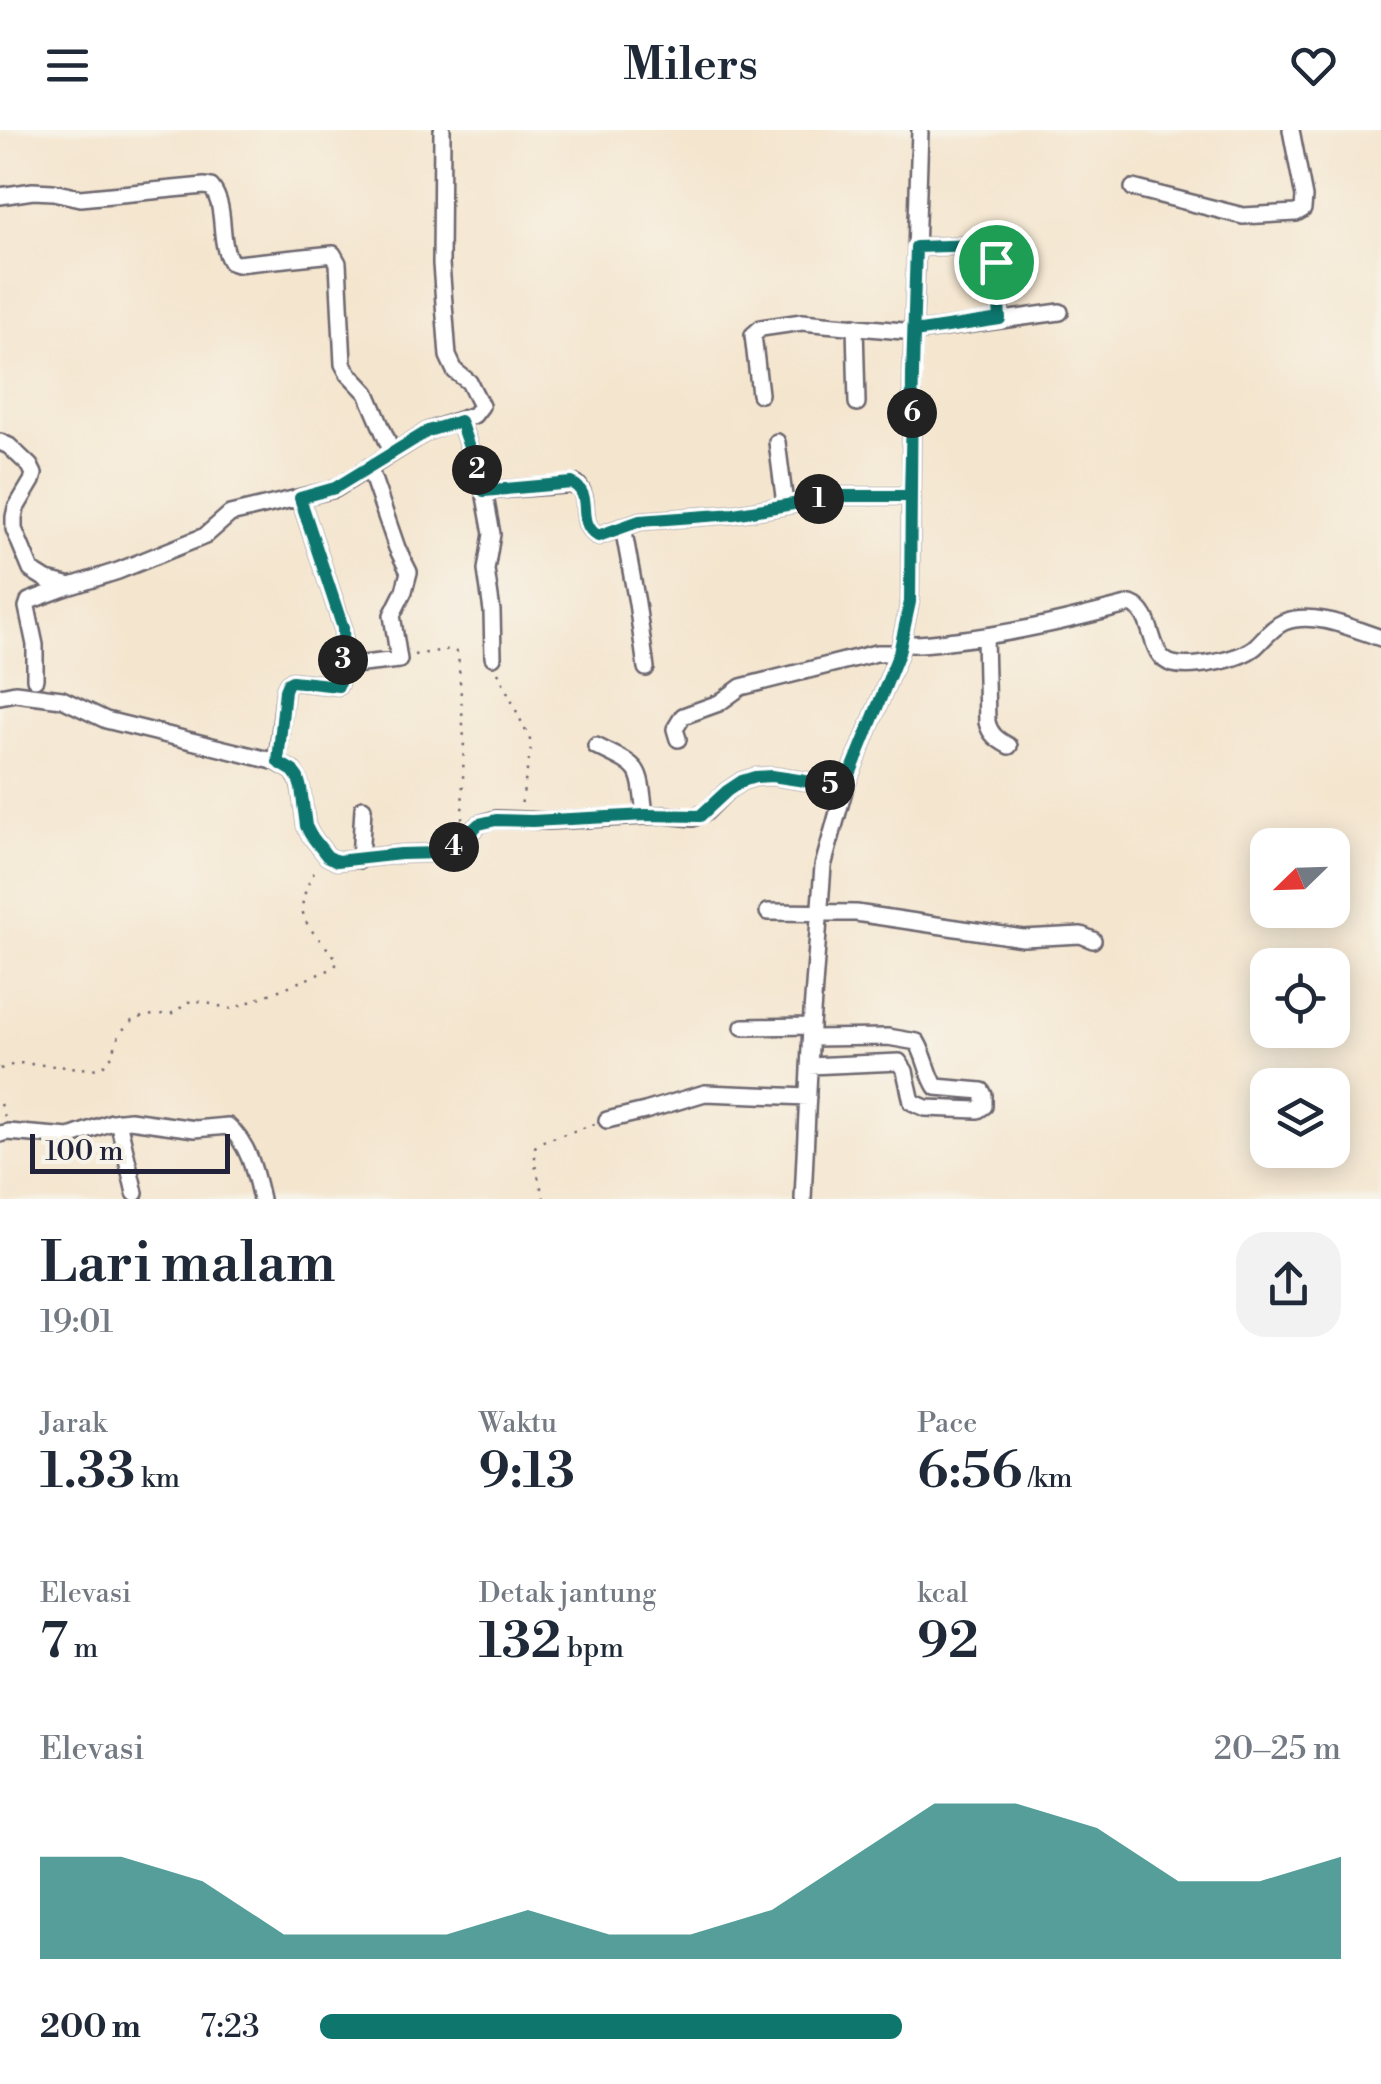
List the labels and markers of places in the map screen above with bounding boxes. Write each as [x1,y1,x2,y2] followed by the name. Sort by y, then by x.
[954,220,1039,305] pin
[887,388,937,438] pin: 6
[452,445,502,495] pin: 2
[794,474,844,524] pin: 1
[318,635,368,685] pin: 3
[805,760,855,810] pin: 5
[429,822,479,872] pin: 4

